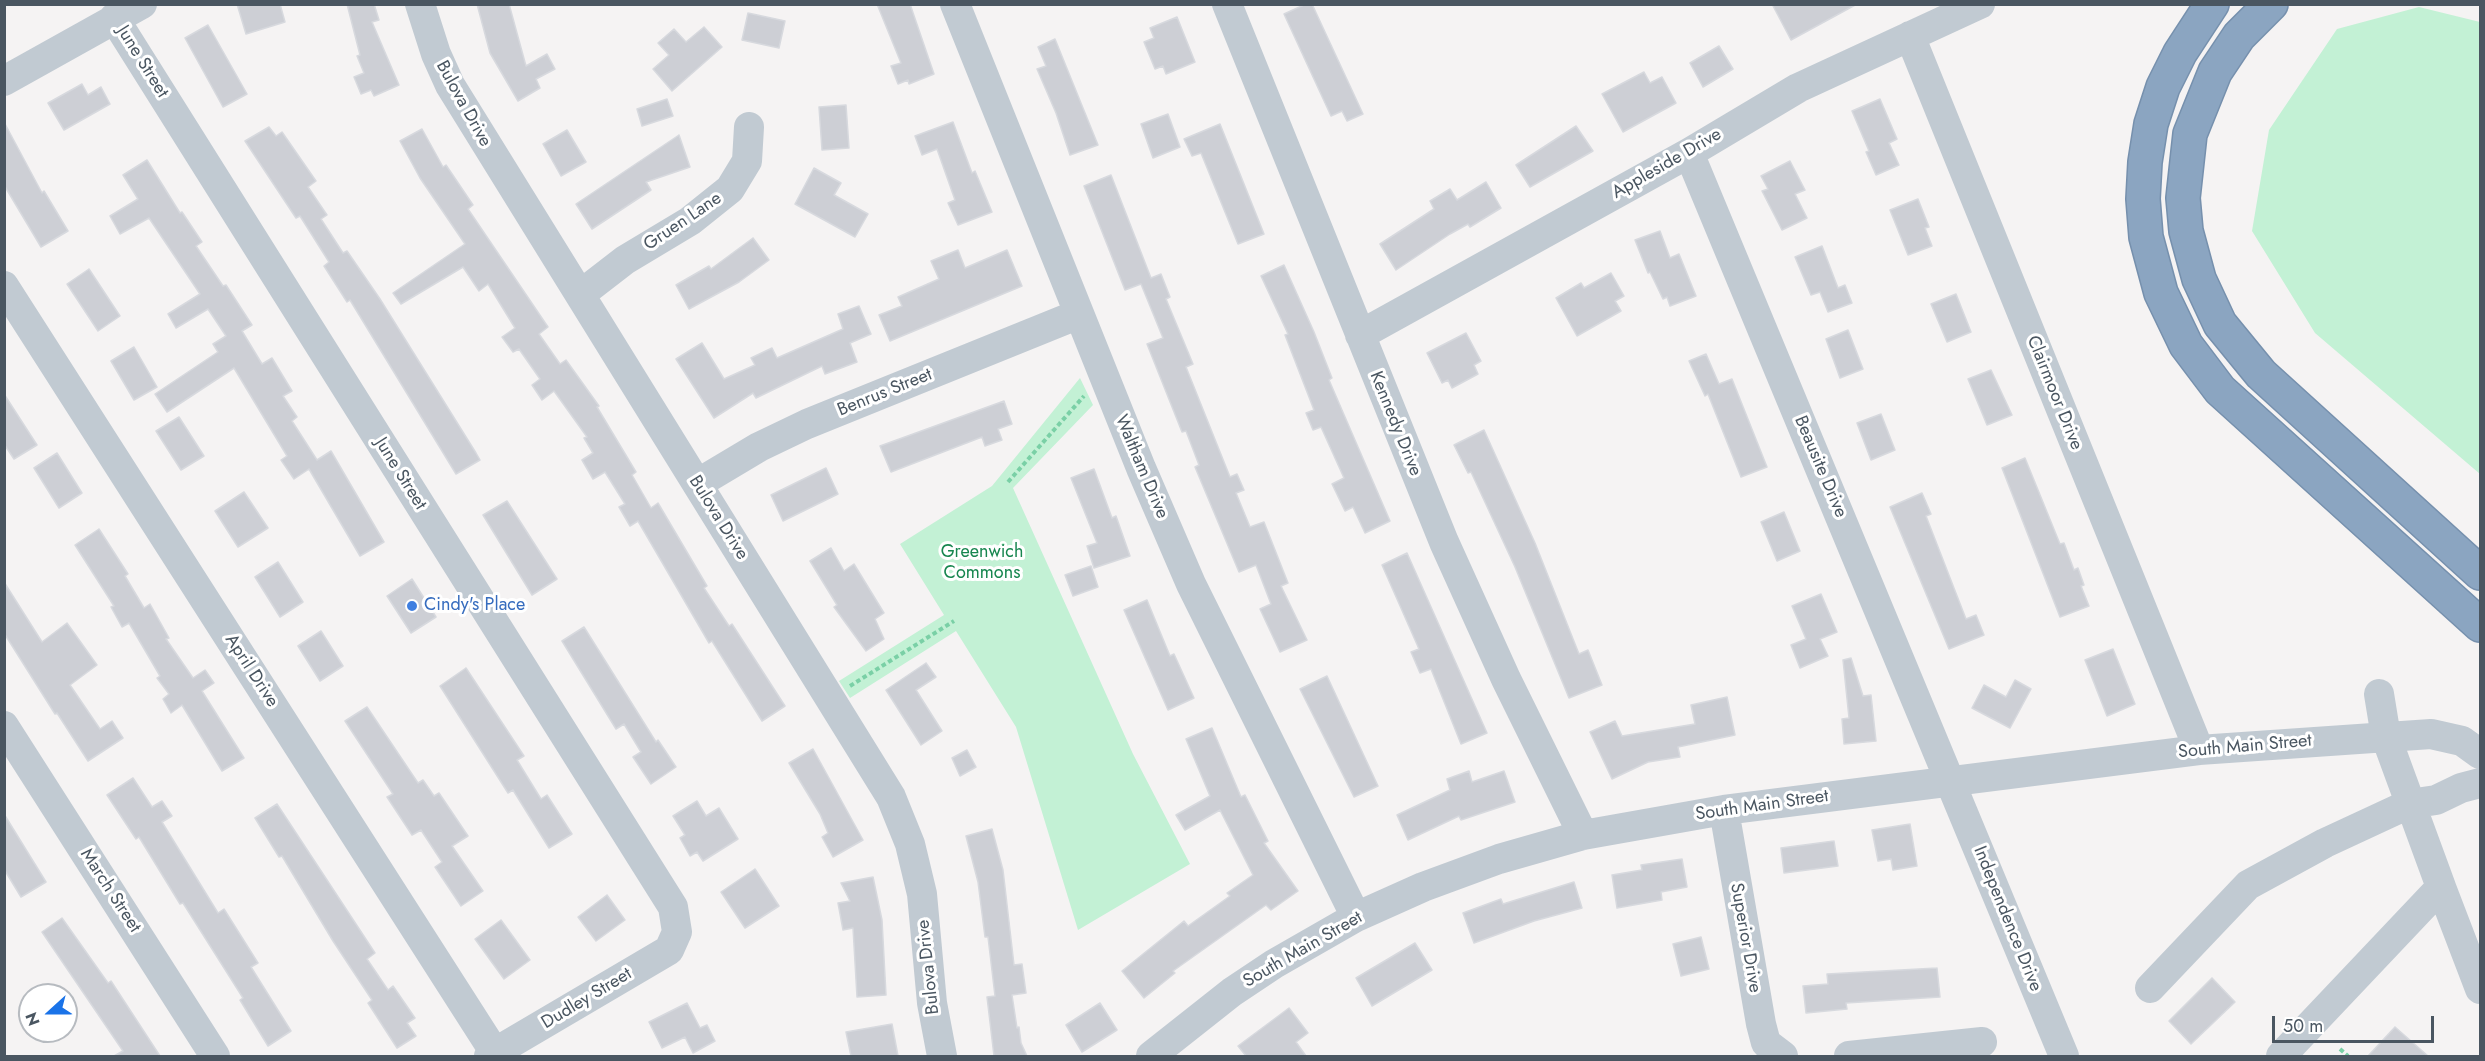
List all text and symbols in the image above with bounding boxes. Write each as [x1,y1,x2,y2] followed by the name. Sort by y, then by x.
[111,22,173,102] street label: June Street
[430,57,496,151] street label: Bulova Drive
[1608,124,1726,204] street label: Appleside Drive
[640,188,726,256] street label: Gruen Lane
[2021,333,2087,453] street label: Clairmoor Drive
[835,364,935,422] street label: Benrus Street
[1364,369,1426,479] street label: Kennedy Drive
[1109,412,1173,522] street label: Waltham Drive
[1789,413,1851,521] street label: Beausite Drive
[369,434,431,514] street label: June Street
[684,472,752,564] street label: Bulova Drive
[941,542,1023,584] park label: Greenwich Commons
[424,595,525,617] place label: Cindy's Place
[405,599,419,613] marker: Cindy's Place
[219,631,283,711] street label: April Drive
[2177,730,2313,764] street label: South Main Street
[1694,786,1830,826] street label: South Main Street
[1968,843,2046,995] street label: Independence Drive
[75,845,145,937] street label: March Street
[1725,881,1765,995] street label: Superior Drive
[1240,907,1366,993] street label: South Main Street
[913,919,945,1015] street label: Bulova Drive
[538,964,636,1034] street label: Dudley Street
[18,983,78,1043] north arrow
[2275,1004,2437,1042] scale bar
[20,1009,46,1029] text: N
[2283,1013,2323,1039] text: 50 m

